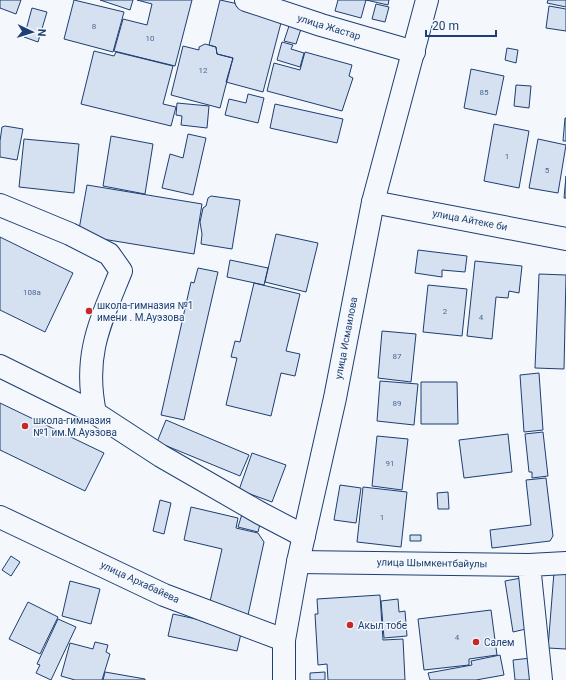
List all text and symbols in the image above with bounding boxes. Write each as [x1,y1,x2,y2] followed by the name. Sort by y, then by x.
[12,12,52,52] north arrow
[296,12,362,42] street label: улица Жастар
[426,12,496,38] scale bar
[432,19,459,33] text: 20 m
[92,22,97,31] house number: 8
[35,28,48,37] text: N
[146,34,155,43] house number: 10
[199,66,208,75] house number: 12
[480,88,489,97] house number: 85
[505,152,509,161] house number: 1
[545,166,550,175] house number: 5
[432,207,509,233] street label: улица Айтеке би
[23,288,41,297] house number: 108а
[333,296,359,380] street label: улица Исмаилова
[97,300,193,323] place label: школа-гимназия №1 имени . М.Ауэзова
[84,306,94,316] marker: школа-гимназия №1 имени . М.Ауэзова
[443,307,448,316] house number: 2
[479,313,484,322] house number: 4
[393,352,402,361] house number: 87
[393,399,402,408] house number: 89
[33,415,117,438] place label: школа-гимназия №1 им.М.Ауэзова
[20,421,30,431] marker: школа-гимназия №1 им.М.Ауэзова
[386,459,395,468] house number: 91
[380,513,384,522] house number: 1
[377,557,487,569] street label: улица Шымкентбайулы
[99,559,181,605] street label: улица Архабайева
[345,620,355,630] marker: Акыл тобе
[358,620,407,631] place label: Акыл тобе
[455,633,460,642] house number: 4
[471,637,481,647] marker: Салем
[484,637,514,648] place label: Салем

